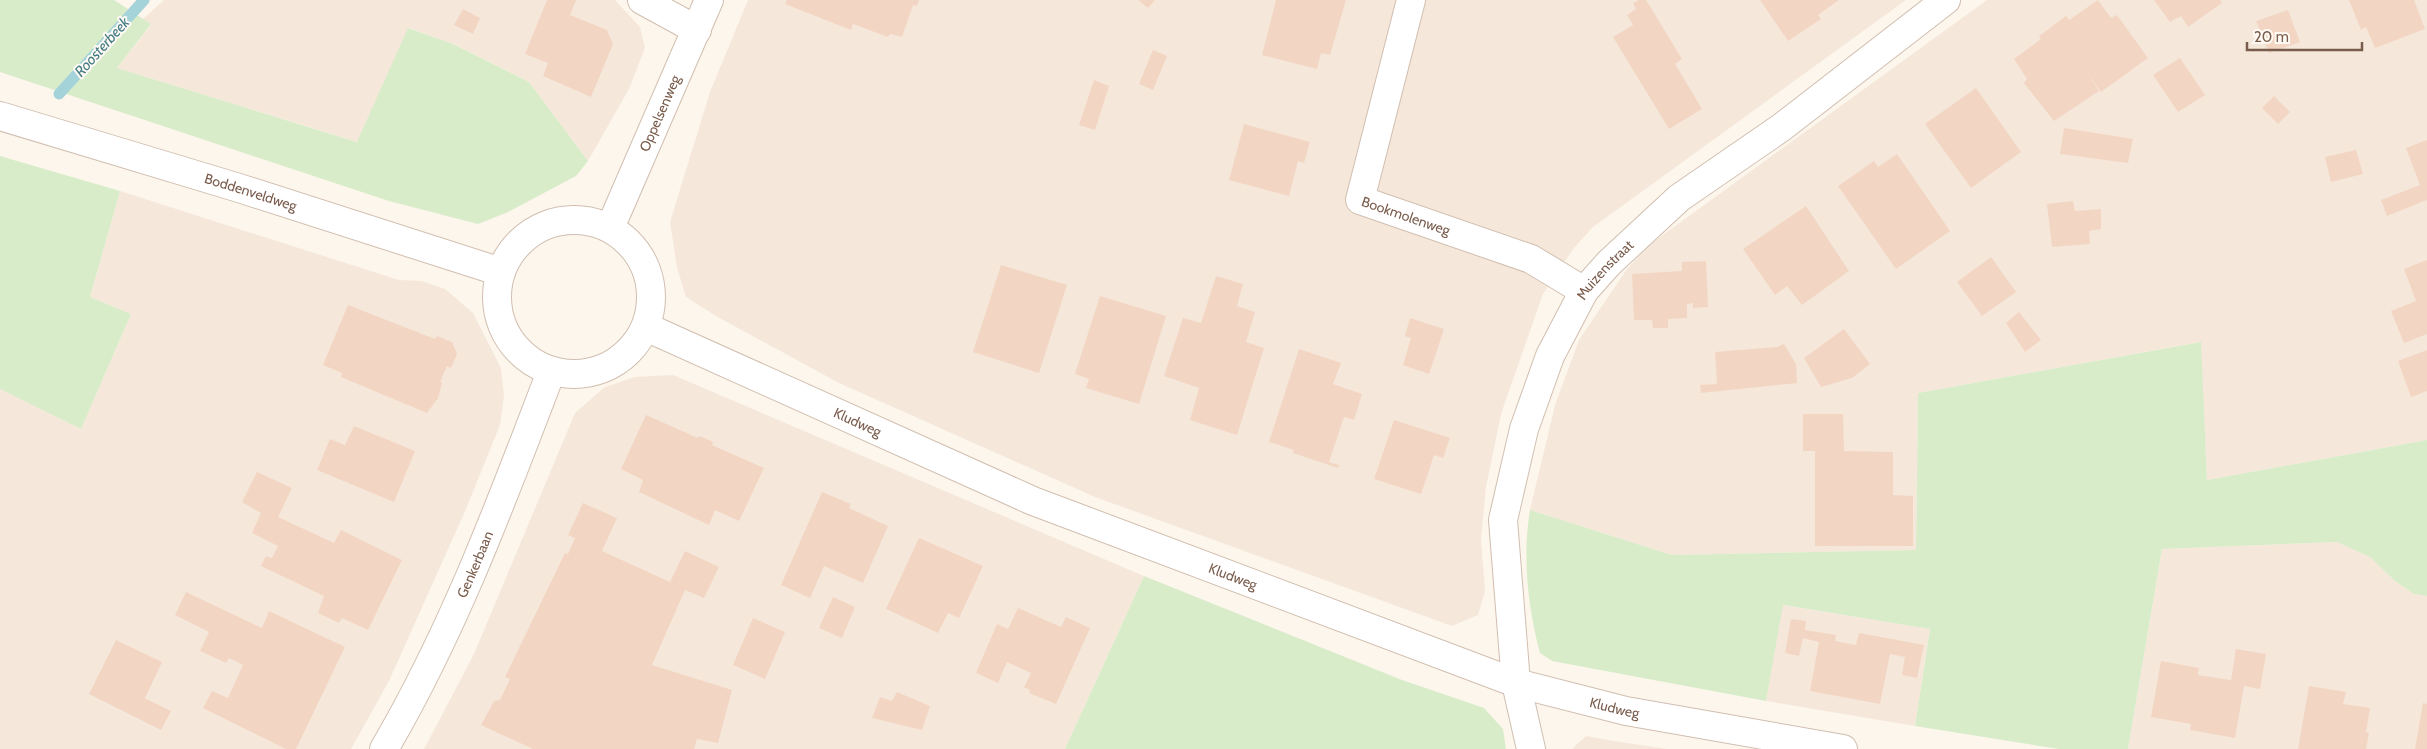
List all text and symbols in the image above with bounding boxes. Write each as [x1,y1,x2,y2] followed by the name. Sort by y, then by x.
[71,13,134,80] water label: Roosterbeek
[2247,20,2362,52] scale bar
[2254,28,2289,46] text: 20 m
[635,71,685,154] street label: Oppelsenweg
[202,169,300,215] street label: Boddenveldweg
[1359,192,1454,240] street label: Bookmolenweg
[1572,236,1637,303] street label: Muizenstraat
[831,404,885,441] street label: Kludweg
[453,528,497,601] street label: Genkerbaan
[1206,559,1261,594] street label: Kludweg
[1588,693,1642,722] street label: Kludweg

